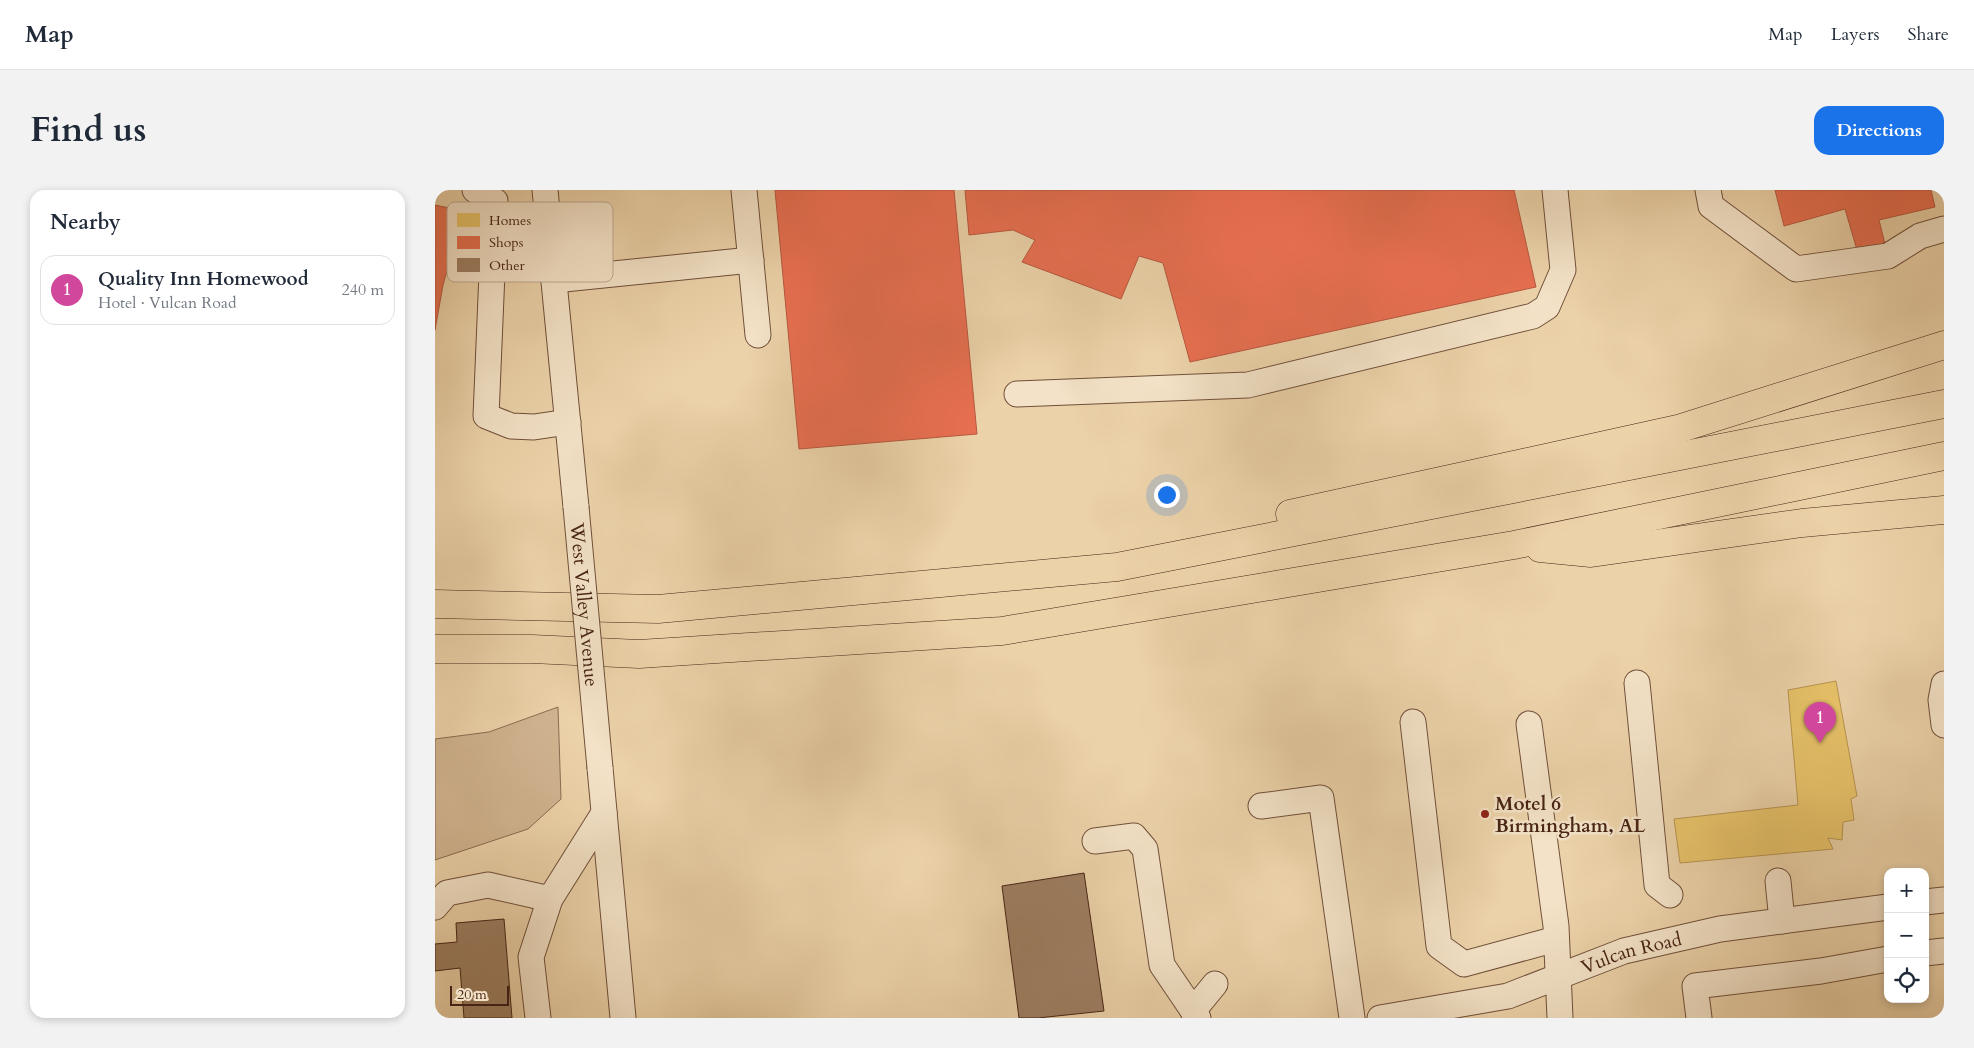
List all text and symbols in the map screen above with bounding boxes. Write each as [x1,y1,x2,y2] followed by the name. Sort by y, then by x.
[25,18,74,51] text: Map
[1768,22,1803,47] text: Map
[1831,22,1880,47] text: Layers
[1908,22,1949,47] text: Share
[30,106,146,154] text: Find us
[1814,106,1944,155] button: Directions
[447,202,613,282] legend
[50,208,121,237] text: Nearby
[489,211,531,230] text: Homes
[489,233,524,252] text: Shops
[489,256,526,275] text: Other
[98,266,308,292] text: Quality Inn Homewood
[63,279,71,301] text: 1
[342,279,384,301] text: 240 m
[98,292,236,314] text: Hotel · Vulcan Road
[1154,482,1180,508] your location
[563,521,604,688] street label: West Valley Avenue
[1804,702,1836,743] pin: 1
[1495,791,1645,839] place label: Motel 6 Birmingham, AL
[1479,808,1491,820] marker: Motel 6 Birmingham, AL
[1884,868,1929,1003] map controls
[1884,868,1929,913] button: +
[1884,913,1929,958] button: −
[1577,926,1684,980] street label: Vulcan Road
[1884,958,1929,1003] button: locate
[450,983,509,1006] scale bar
[457,985,487,1004] text: 20 m

